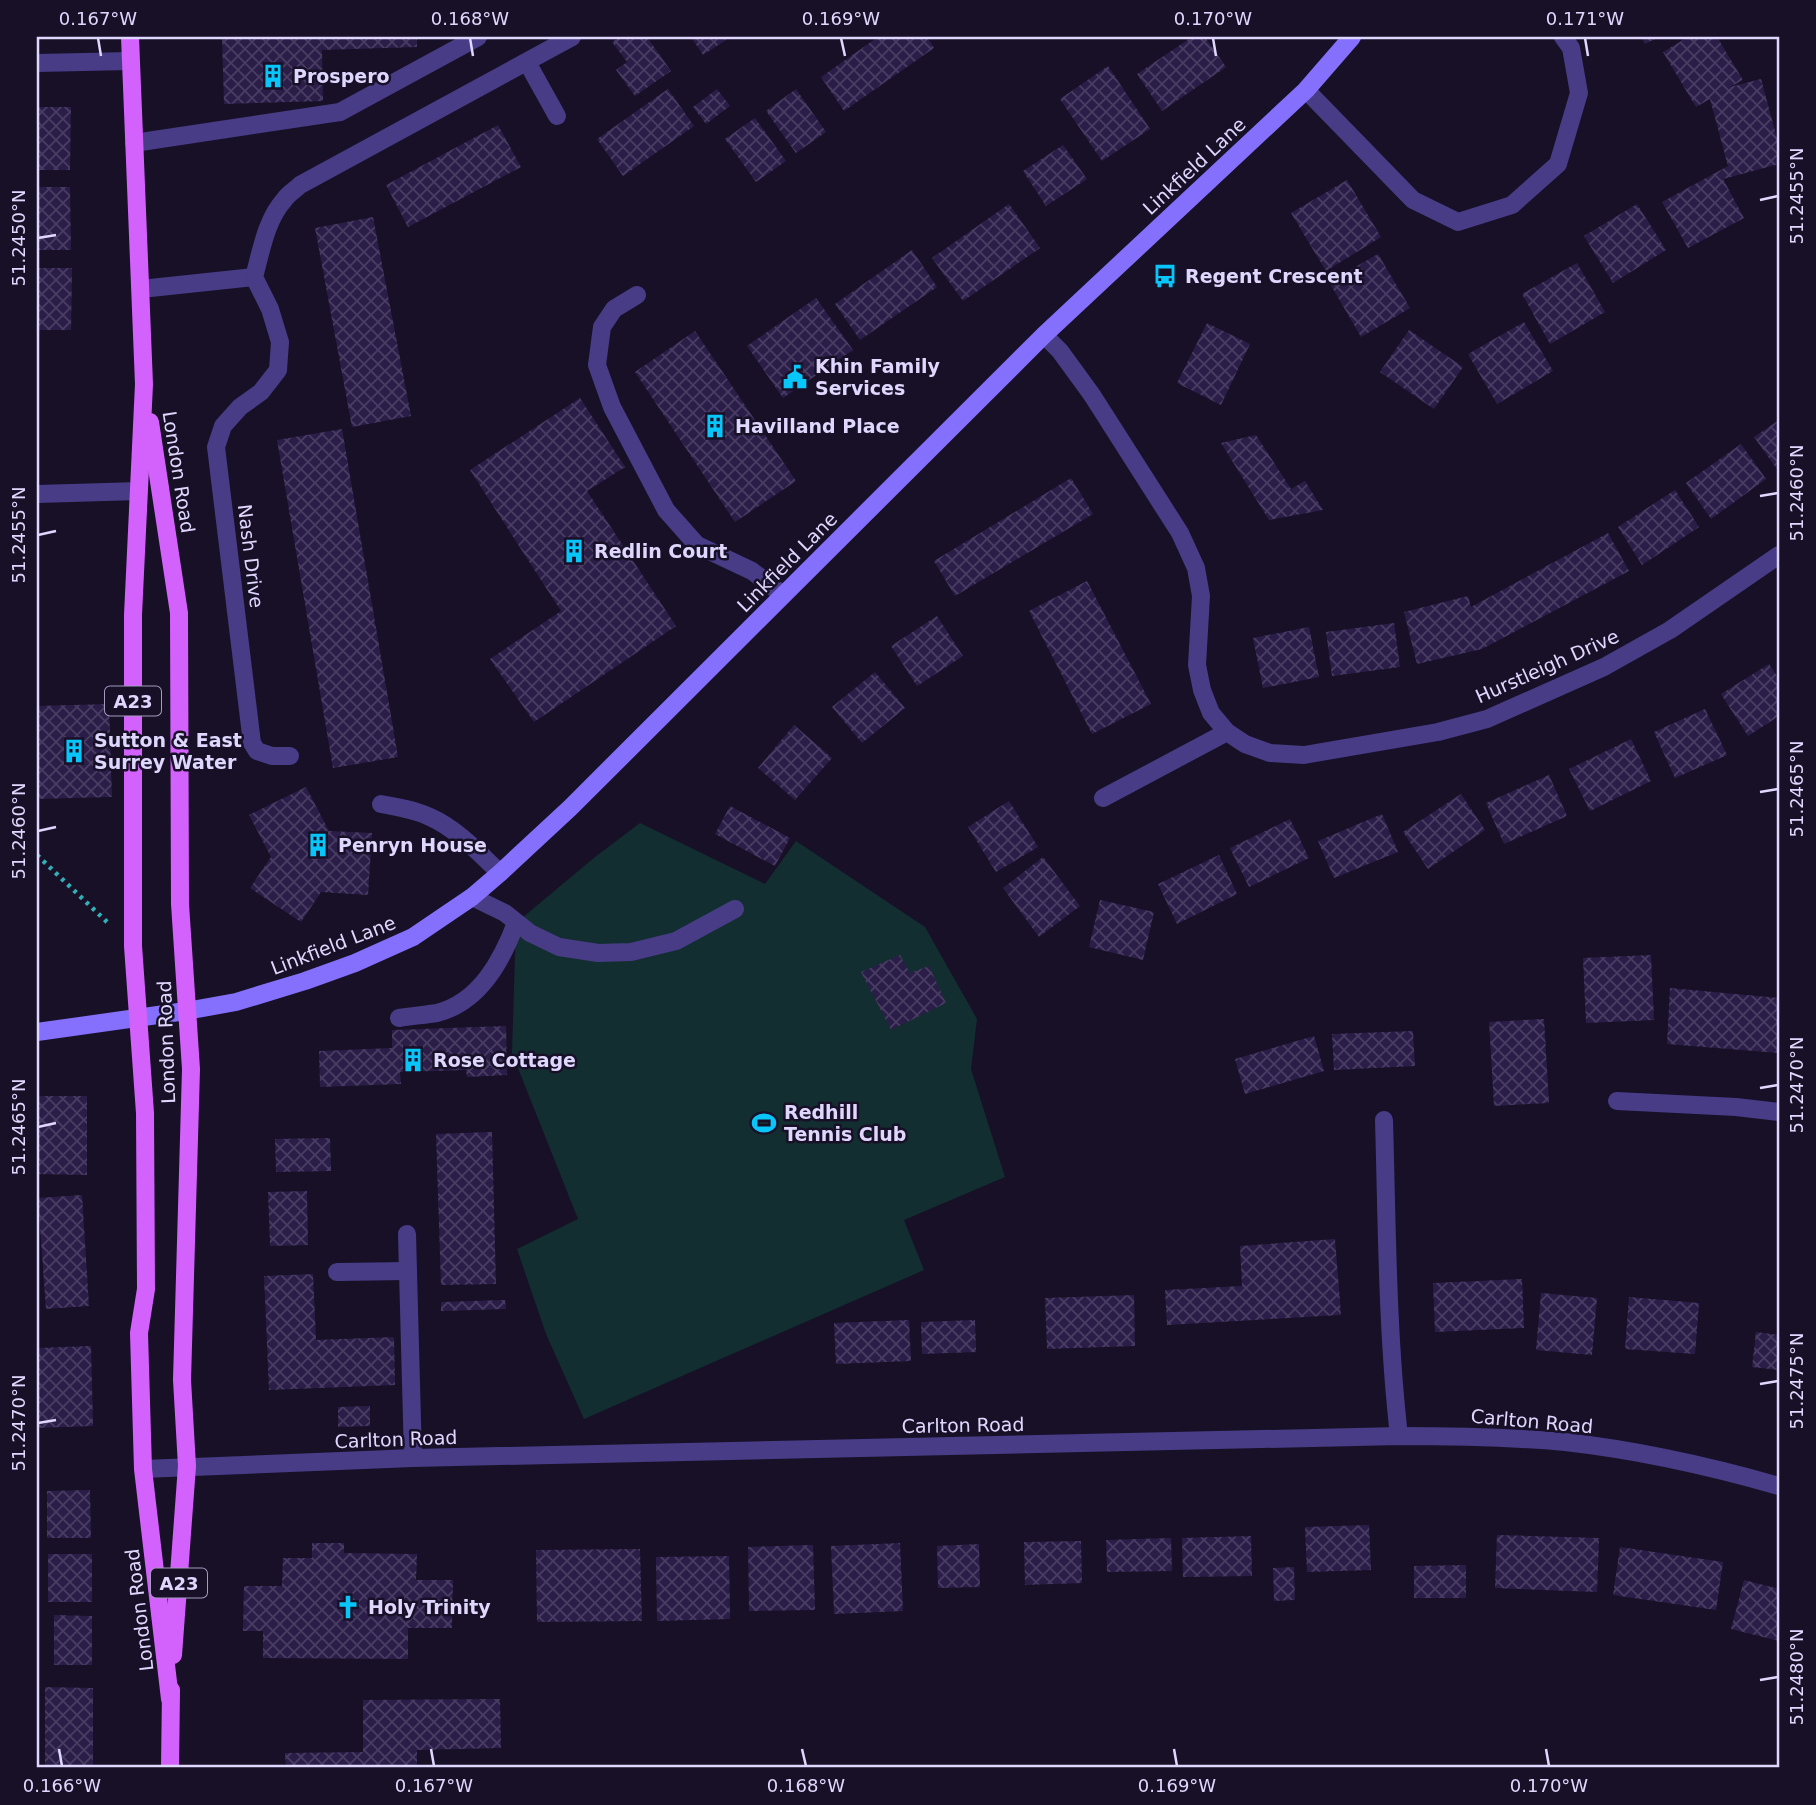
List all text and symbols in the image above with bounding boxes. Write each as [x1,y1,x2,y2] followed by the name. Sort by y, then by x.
[59,8,137,29] text: 0.167°W
[431,8,509,29] text: 0.168°W
[802,8,880,29] text: 0.169°W
[1174,8,1252,29] text: 0.170°W
[1546,8,1624,29] text: 0.171°W
[259,62,287,90] building icon: Prospero
[293,65,390,87] place label: Prospero
[1138,113,1250,219] street label: Linkfield Lane
[1786,148,1807,244] text: 51.2455°N
[8,190,29,286] text: 51.2450°N
[1151,262,1179,290] bus stop icon: Regent Crescent
[1185,265,1363,287] place label: Regent Crescent
[815,355,940,399] place label: Khin Family Services
[781,363,809,391] public building icon: Khin Family Services
[158,409,200,535] street label: London Road
[701,412,729,440] building icon: Havilland Place
[735,415,900,437] place label: Havilland Place
[1786,445,1807,541] text: 51.2460°N
[8,487,29,583] text: 51.2455°N
[234,503,268,609] street label: Nash Drive
[733,508,841,616] street label: Linkfield Lane
[560,537,588,565] building icon: Redlin Court
[594,540,727,562] place label: Redlin Court
[1472,625,1622,707] street label: Hurstleigh Drive
[105,686,161,716] road number: A23
[94,729,242,773] place label: Sutton & East Surrey Water
[60,737,88,765] building icon: Sutton & East Surrey Water
[1786,741,1807,837] text: 51.2465°N
[8,783,29,879] text: 51.2460°N
[304,831,332,859] building icon: Penryn House
[338,834,487,856] place label: Penryn House
[267,911,399,979] street label: Linkfield Lane
[153,980,179,1104] street label: London Road
[1786,1037,1807,1133] text: 51.2470°N
[399,1046,427,1074] building icon: Rose Cottage
[433,1049,576,1071] place label: Rose Cottage
[8,1079,29,1175] text: 51.2465°N
[784,1101,906,1145] place label: Redhill Tennis Club
[750,1109,778,1137] sports icon: Redhill Tennis Club
[1786,1333,1807,1429] text: 51.2475°N
[8,1375,29,1471] text: 51.2470°N
[1470,1405,1594,1437] street label: Carlton Road
[901,1413,1025,1437] street label: Carlton Road
[334,1426,458,1452] street label: Carlton Road
[121,1547,157,1673] street label: London Road
[151,1568,207,1598] road number: A23
[334,1593,362,1621] church icon: Holy Trinity
[368,1596,491,1618] place label: Holy Trinity
[1786,1629,1807,1725] text: 51.2480°N
[23,1775,101,1796] text: 0.166°W
[395,1775,473,1796] text: 0.167°W
[767,1775,845,1796] text: 0.168°W
[1138,1775,1216,1796] text: 0.169°W
[1510,1775,1588,1796] text: 0.170°W

